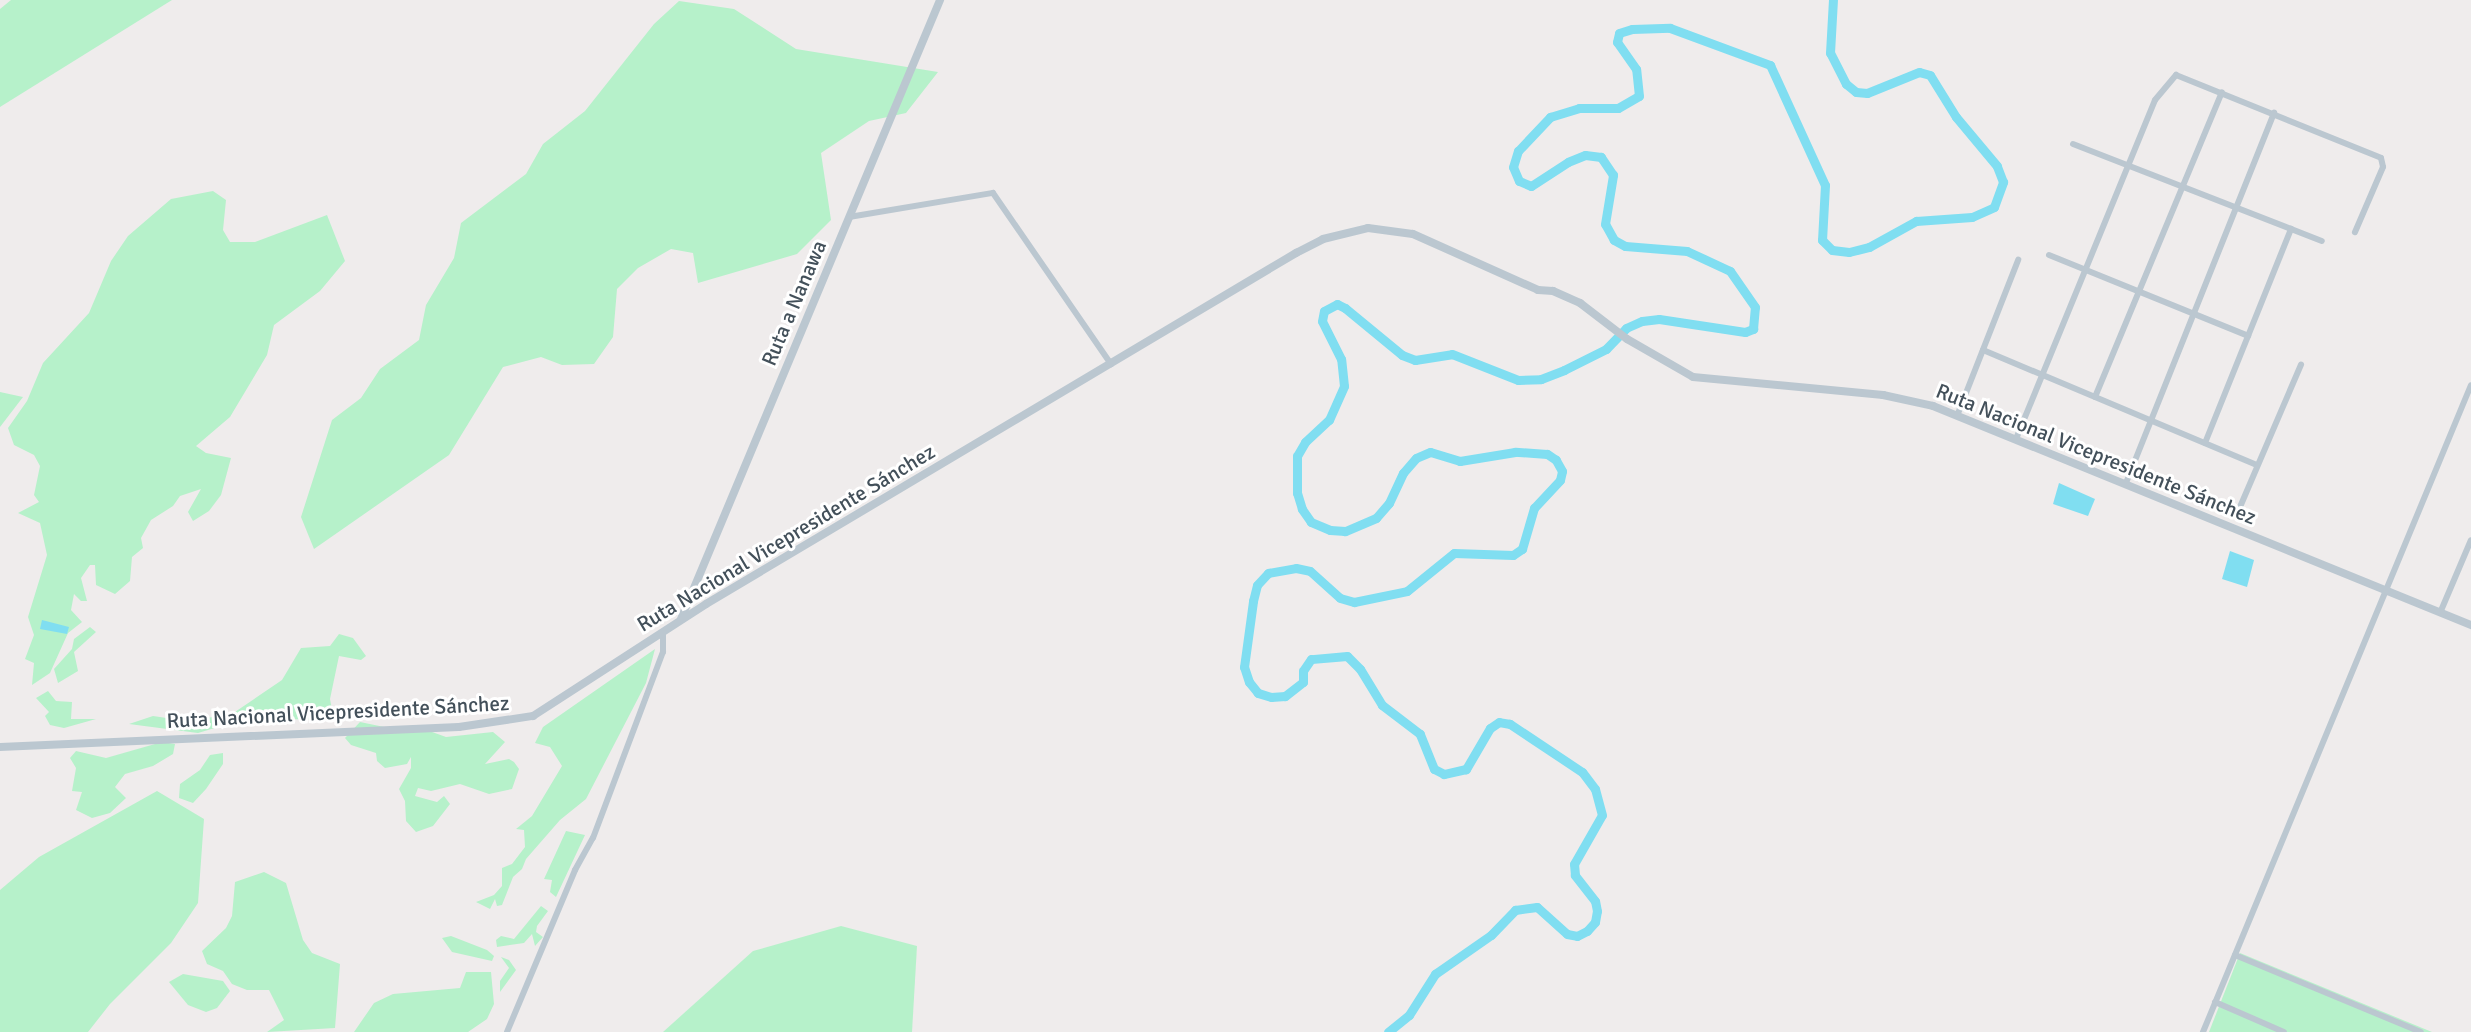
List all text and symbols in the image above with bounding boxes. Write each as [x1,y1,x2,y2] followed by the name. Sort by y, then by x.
[756,236,832,370] street label: Ruta a Nanawa
[1932,378,2260,530] street label: Ruta Nacional Vicepresidente Sánchez
[633,439,939,637] street label: Ruta Nacional Vicepresidente Sánchez
[166,690,510,734] street label: Ruta Nacional Vicepresidente Sánchez

